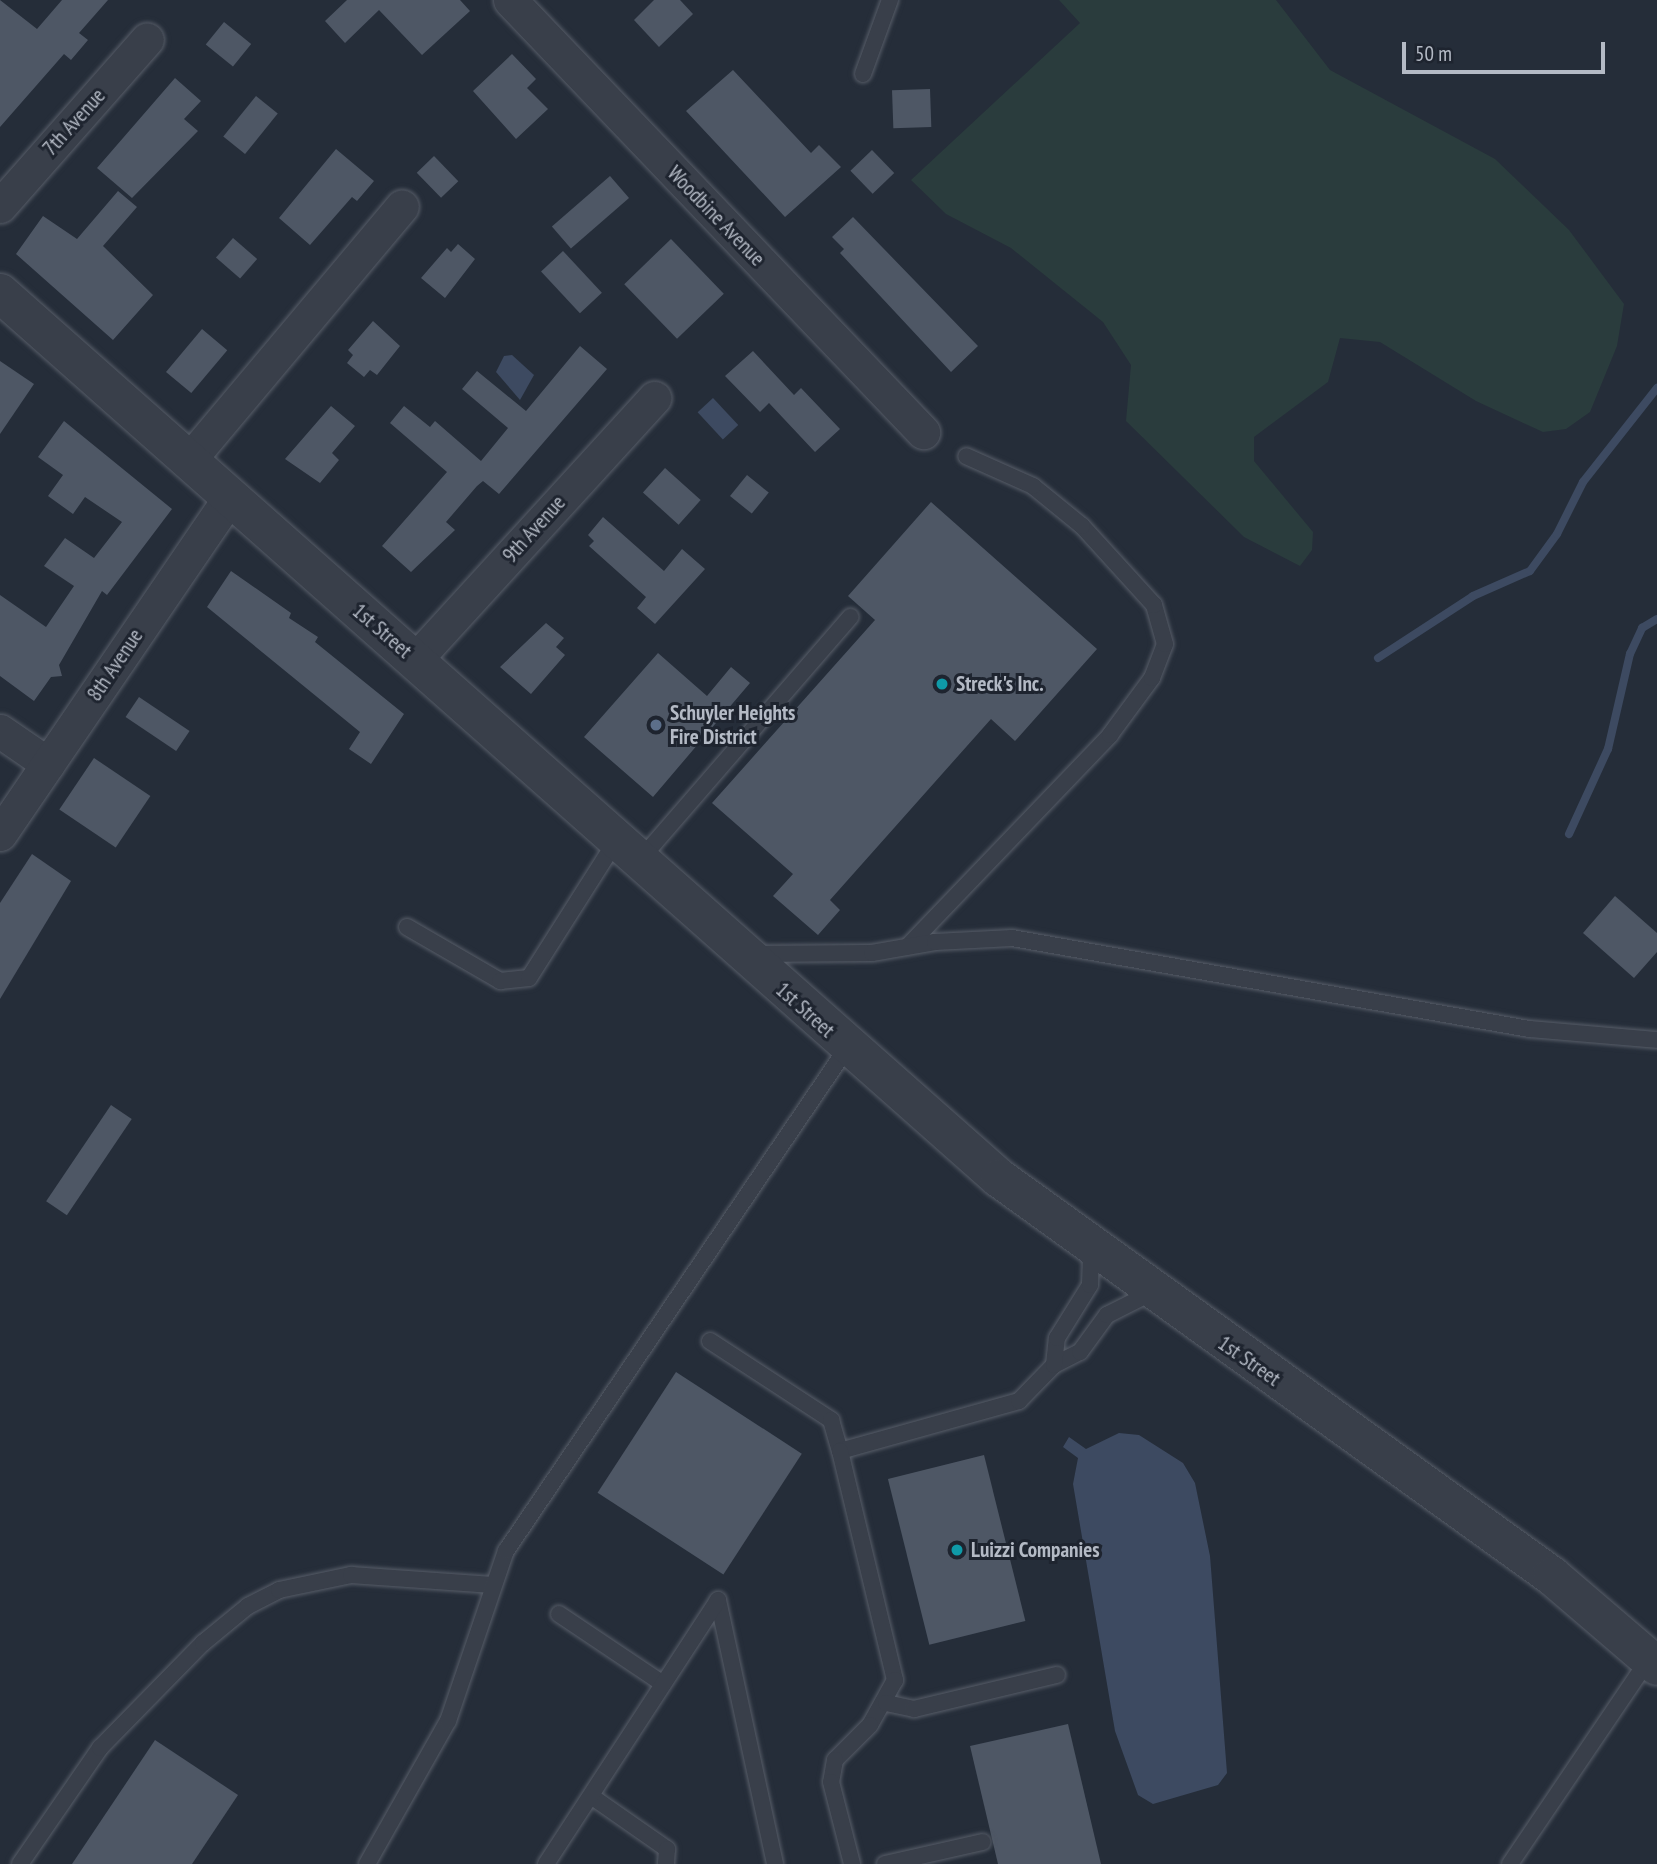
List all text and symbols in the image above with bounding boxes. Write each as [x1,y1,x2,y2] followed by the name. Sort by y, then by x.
[1405,28,1608,72] scale bar
[1415,40,1452,67] text: 50 m
[37,83,111,161] street label: 7th Avenue
[662,161,770,271] street label: Woodbine Avenue
[497,490,571,568] street label: 9th Avenue
[347,598,417,664] street label: 1st Street
[82,624,148,706] street label: 8th Avenue
[956,671,1044,697] place label: Streck's Inc.
[934,676,950,692] marker: Streck's Inc.
[670,700,795,750] place label: Schuyler Heights Fire District
[648,717,664,733] marker: Schuyler Heights Fire District
[770,977,840,1043] street label: 1st Street
[1213,1331,1285,1391] street label: 1st Street
[971,1537,1100,1563] place label: Luizzi Companies
[949,1542,965,1558] marker: Luizzi Companies

